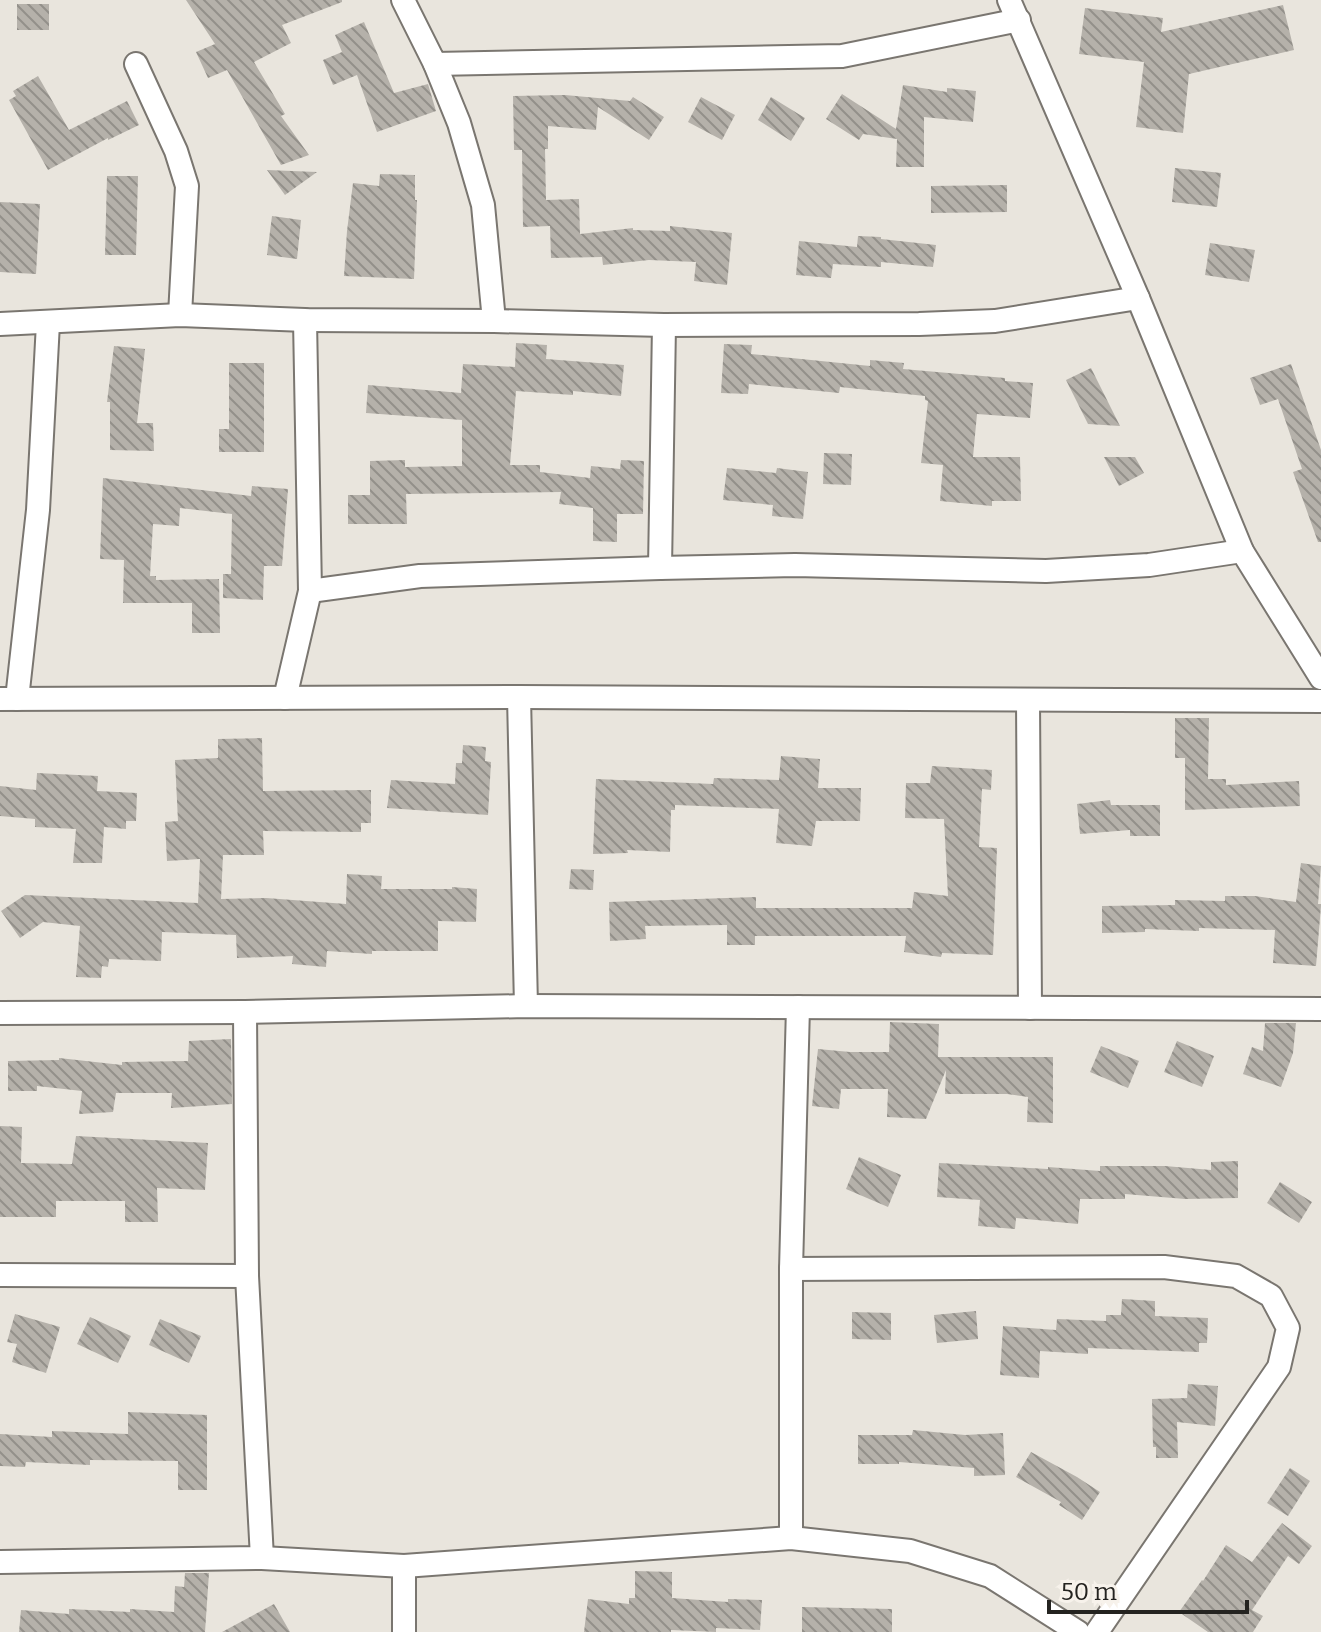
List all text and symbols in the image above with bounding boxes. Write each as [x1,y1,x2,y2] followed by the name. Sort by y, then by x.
[1049,1564,1247,1614] scale bar
[1061,1578,1117,1606] text: 50 m

